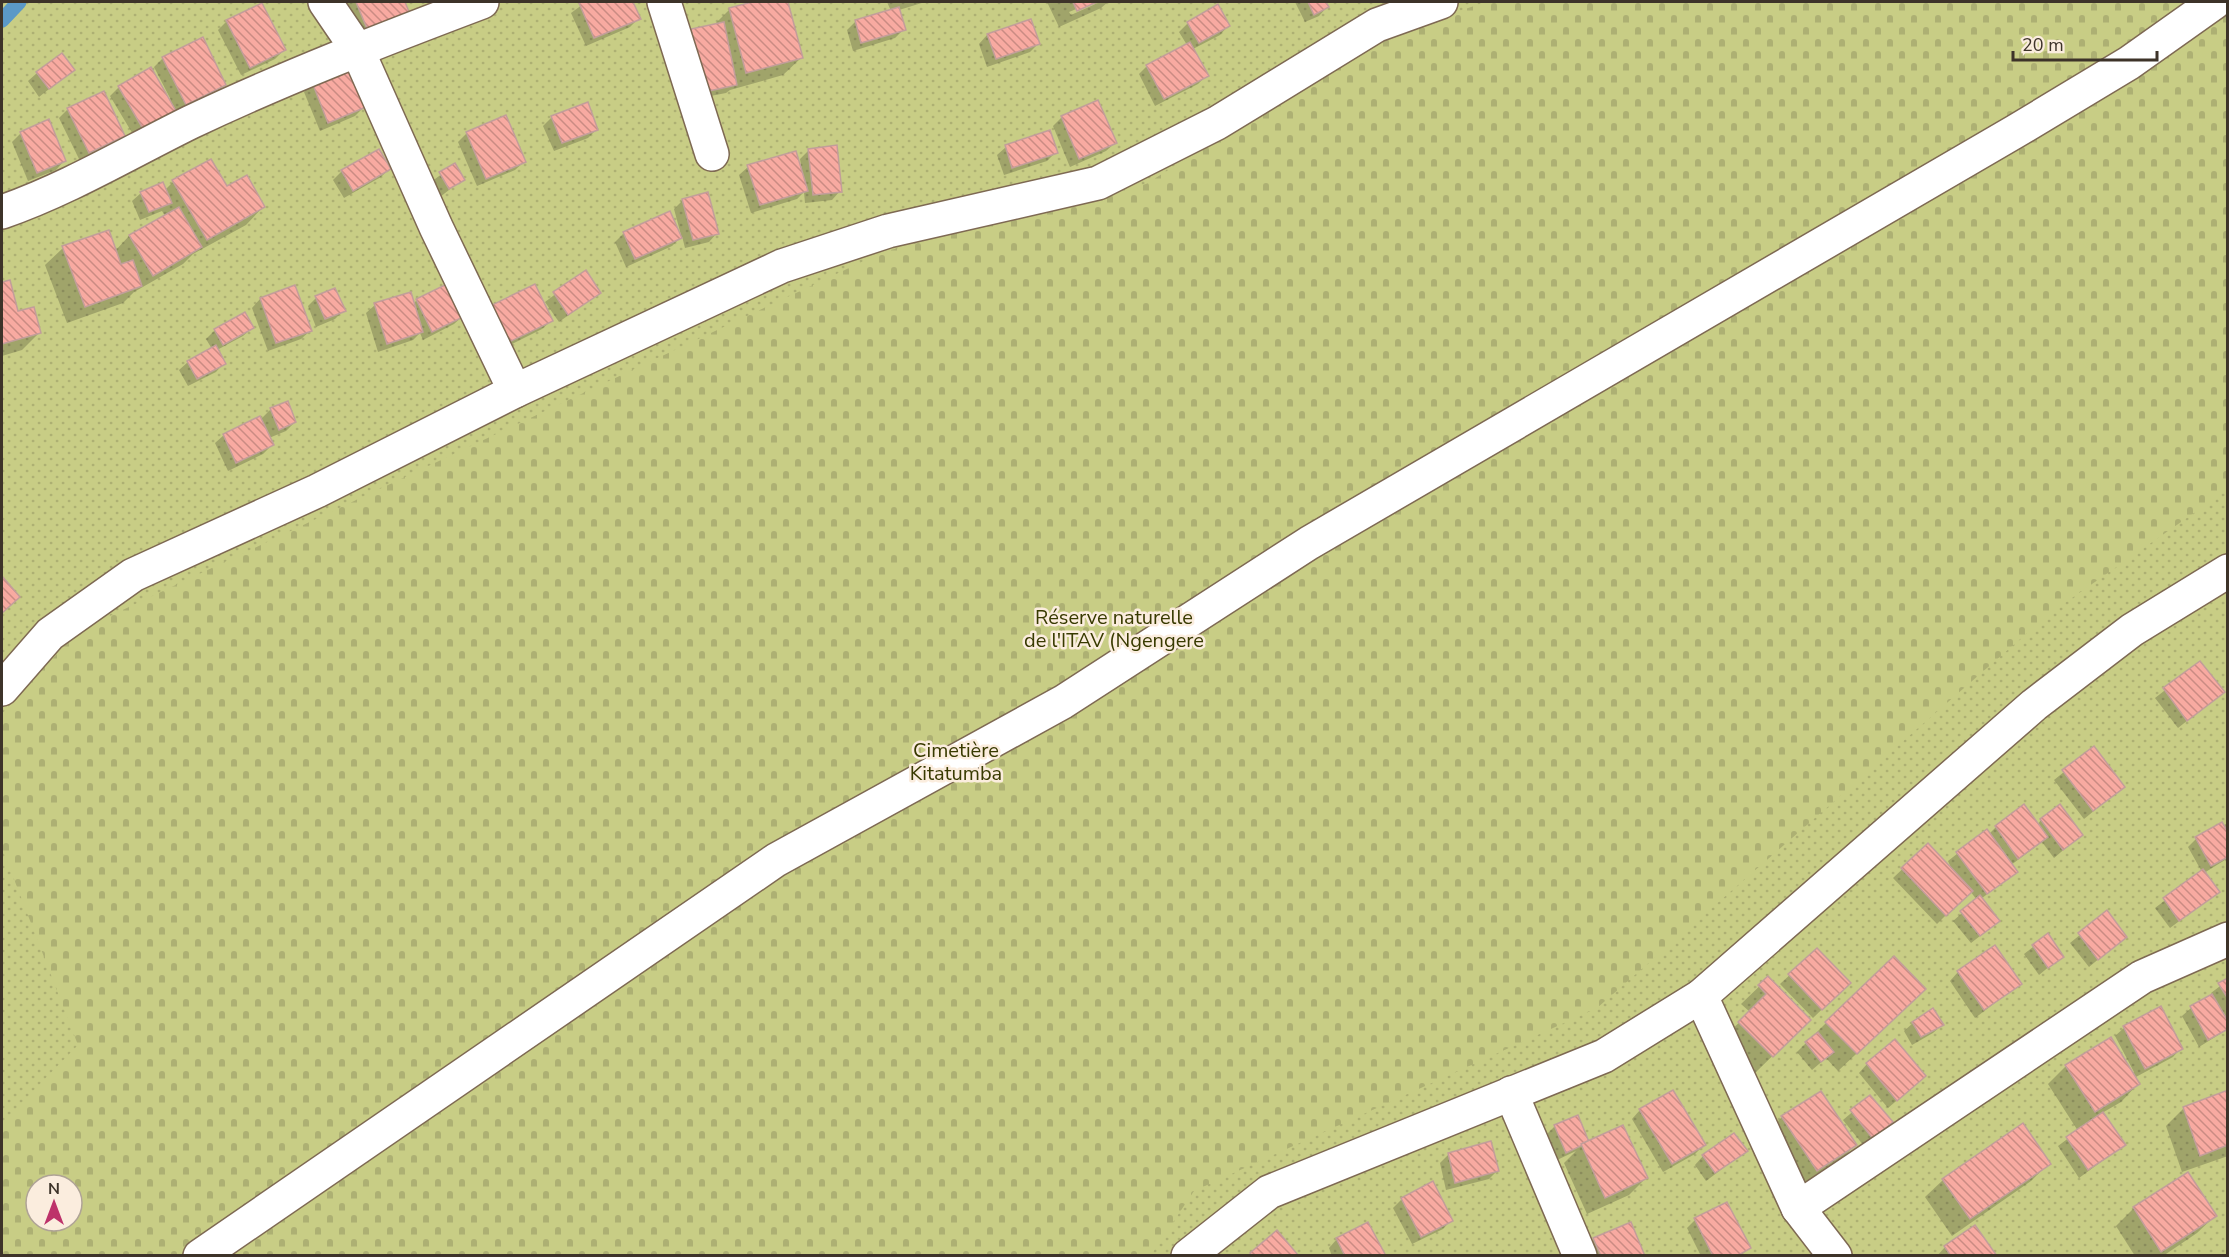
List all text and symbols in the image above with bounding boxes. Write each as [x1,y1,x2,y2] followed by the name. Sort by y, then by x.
[2013,24,2157,62] scale bar
[2022,33,2064,57] text: 20 m
[1024,604,1204,654] park label: Réserve naturelle de l'ITAV (Ngengere
[910,737,1002,787] park label: Cimetière Kitatumba
[24,1173,84,1233] north arrow
[48,1178,60,1200] text: N

